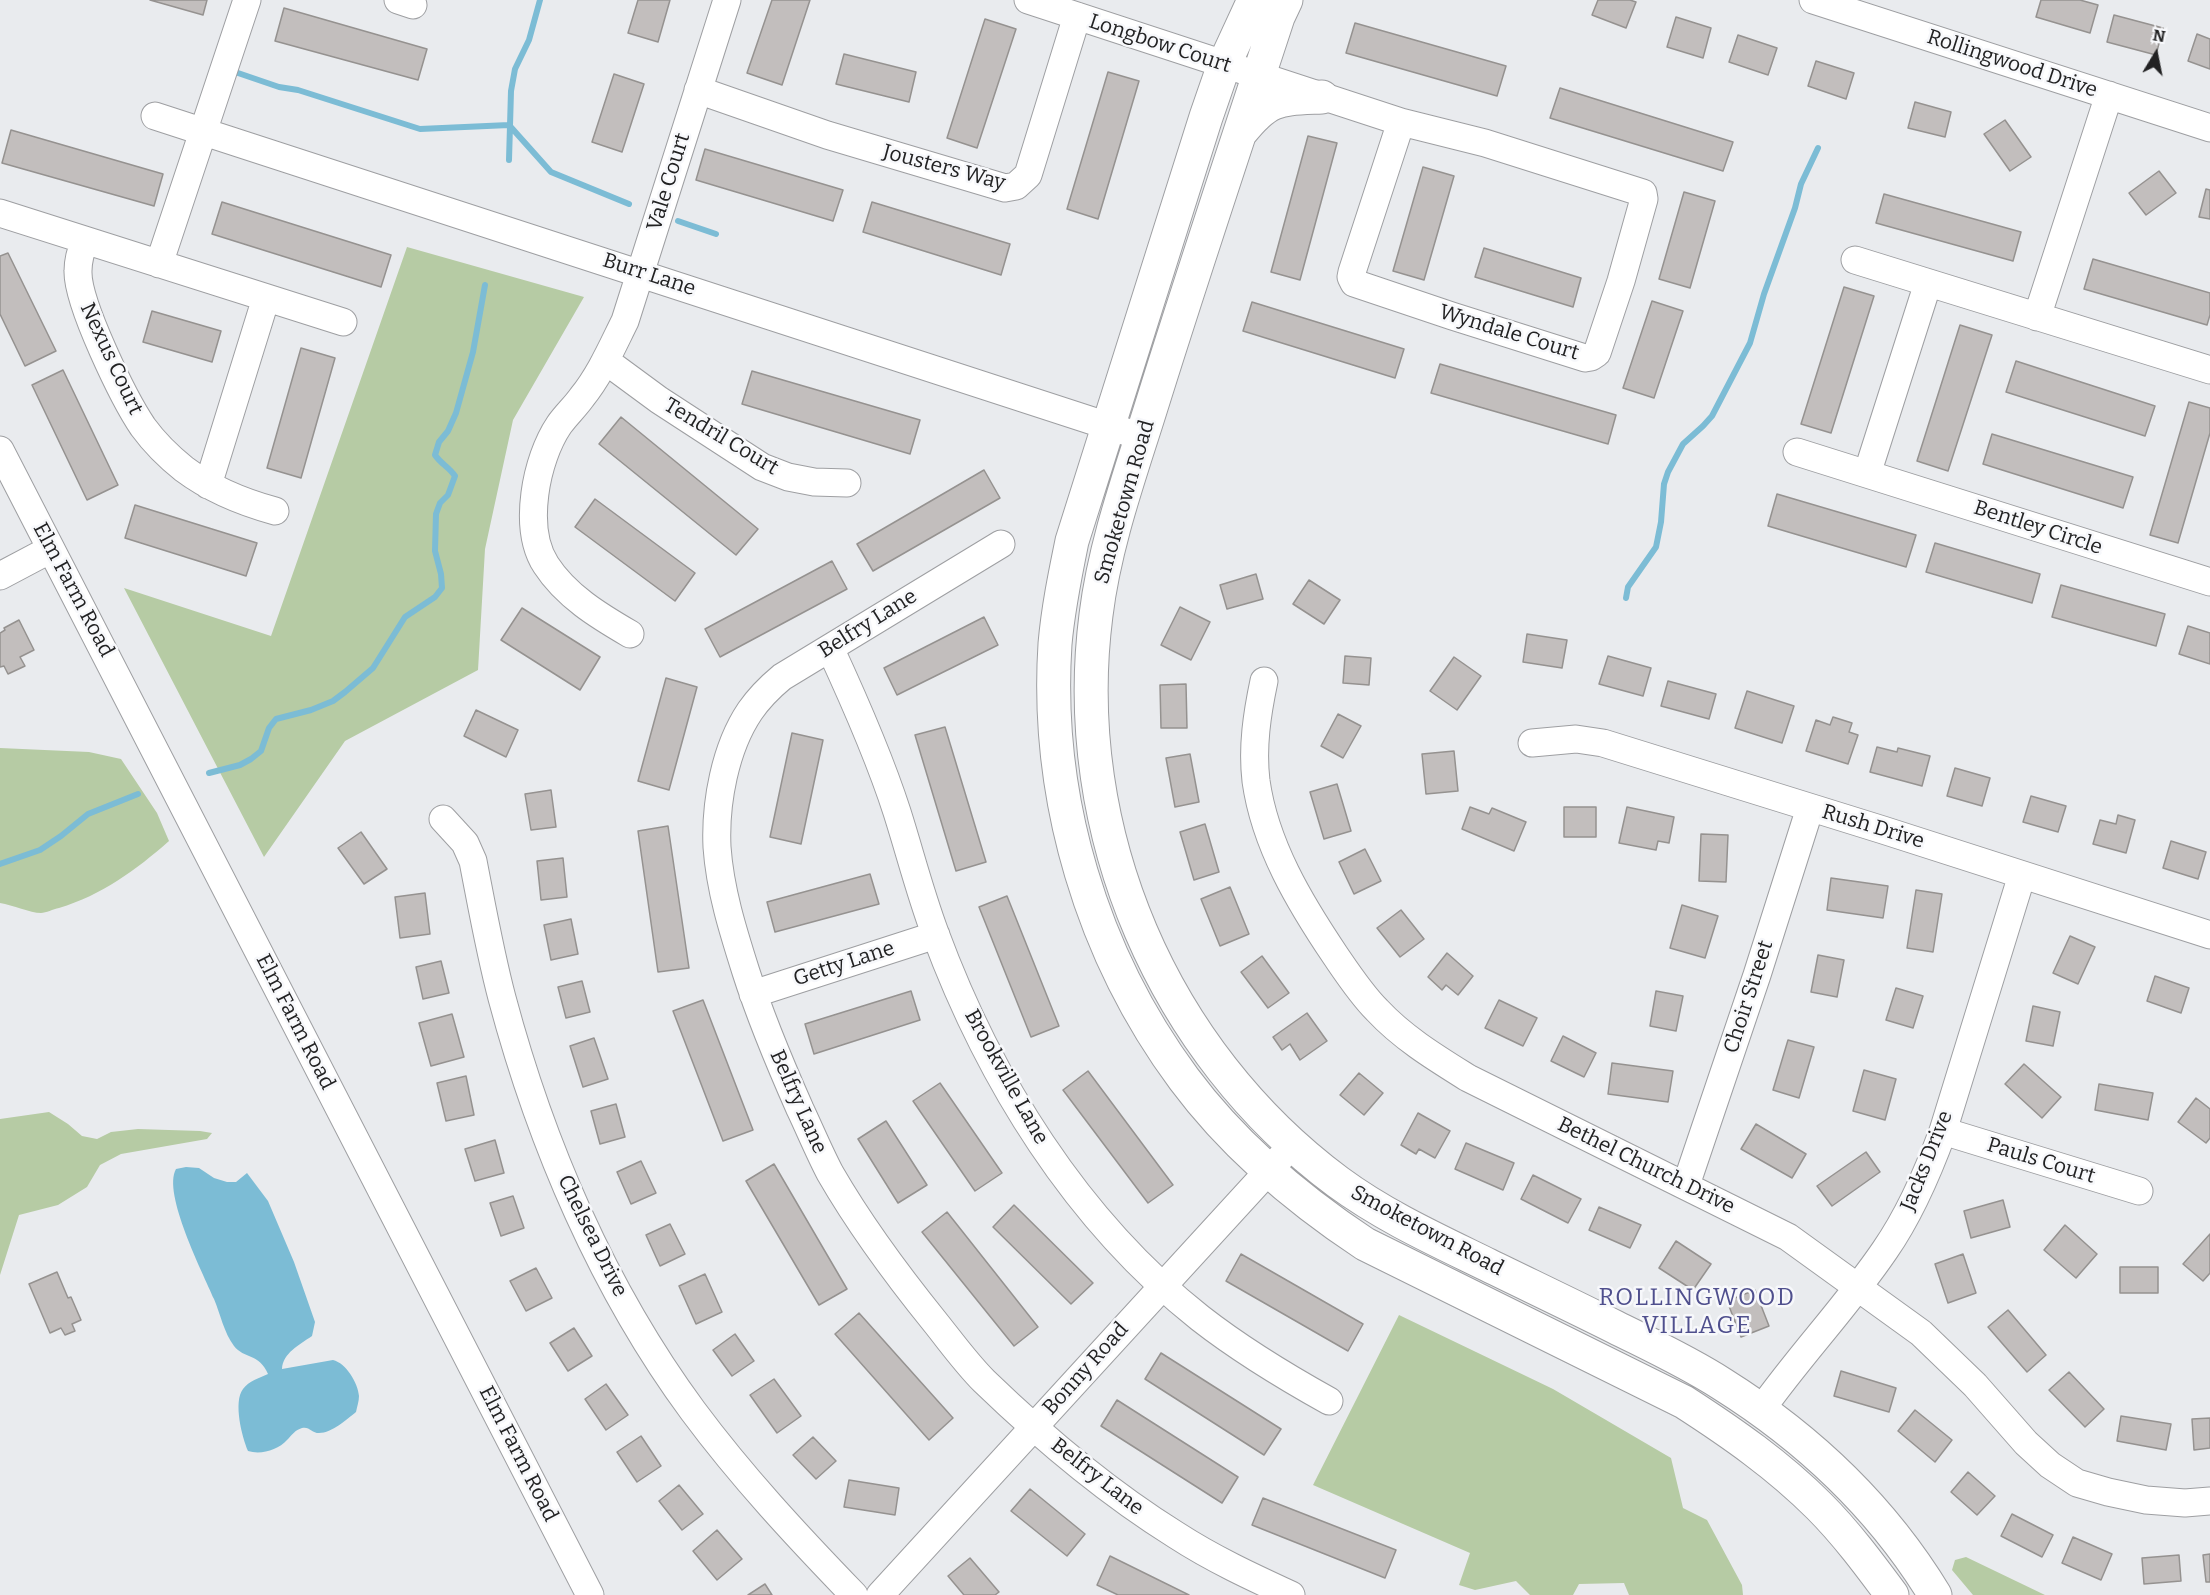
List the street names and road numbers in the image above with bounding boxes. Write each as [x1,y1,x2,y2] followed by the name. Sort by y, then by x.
[1086,9,1234,79] street label: Longbow Court
[1924,25,2100,103] street label: Rollingwood Drive
[642,130,696,234] street label: Vale Court
[880,140,1008,196] street label: Jousters Way
[599,248,699,302] street label: Burr Lane
[74,299,148,419] street label: Nexus Court
[1436,300,1582,366] street label: Wyndale Court
[659,393,783,481] street label: Tendril Court
[1090,417,1160,587] street label: Smoketown Road
[1970,495,2106,561] street label: Bentley Circle
[27,518,119,662] street label: Elm Farm Road
[814,584,922,664] street label: Belfry Lane
[1819,800,1927,854] street label: Rush Drive
[790,936,898,992] street label: Getty Lane
[1719,937,1779,1057] street label: Choir Street
[250,950,340,1094] street label: Elm Farm Road
[959,1005,1053,1149] street label: Brookville Lane
[764,1046,832,1158] street label: Belfry Lane
[1896,1107,1958,1215] street label: Jacks Drive
[1553,1112,1739,1220] street label: Bethel Church Drive
[1984,1133,2098,1189] street label: Pauls Court
[552,1171,632,1301] street label: Chelsea Drive
[1346,1180,1508,1282] street label: Smoketown Road
[1038,1317,1134,1421] street label: Bonny Road
[473,1382,563,1526] street label: Elm Farm Road
[1046,1433,1148,1521] street label: Belfry Lane

